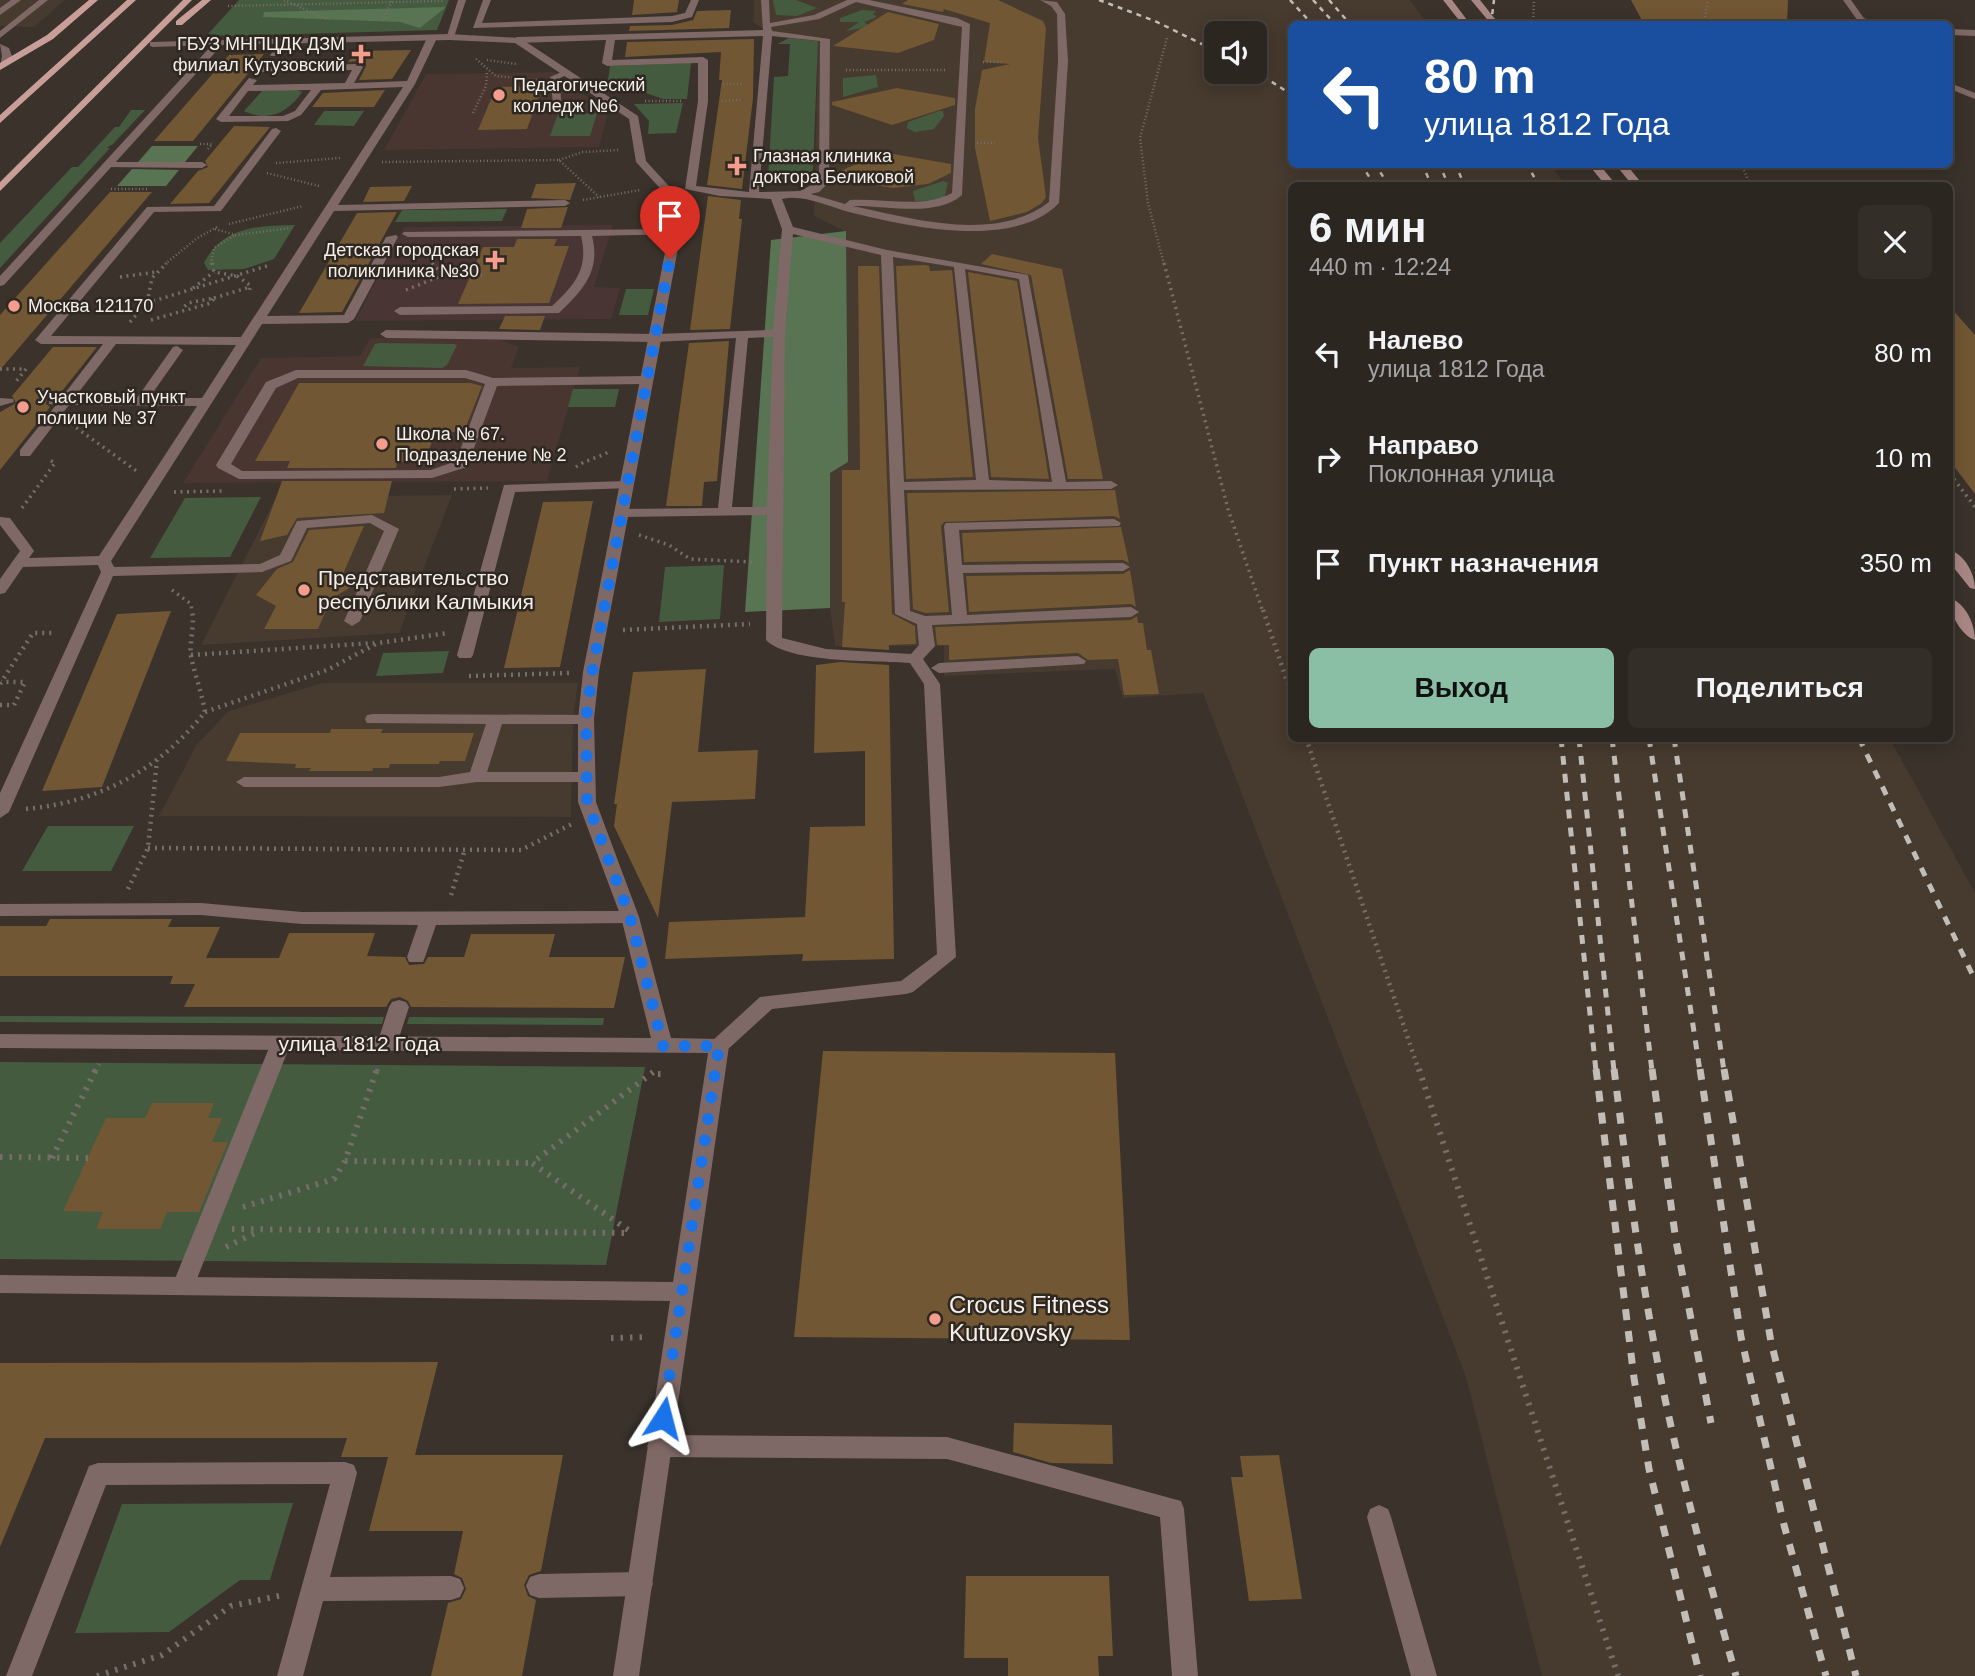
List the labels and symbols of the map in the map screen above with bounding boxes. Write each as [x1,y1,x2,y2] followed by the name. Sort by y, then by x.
[173,34,345,75] place label: ГБУЗ МНПЦДК ДЗМ филиал Кутузовский
[351,44,371,64] marker: ГБУЗ МНПЦДК ДЗМ филиал Кутузовский
[513,75,645,116] place label: Педагогический колледж №6
[491,87,507,103] marker: Педагогический колледж №6
[753,146,914,187] place label: Глазная клиника доктора Беликовой
[727,156,747,176] marker: Глазная клиника доктора Беликовой
[640,186,700,258] pin
[324,240,479,281] place label: Детская городская поликлиника №30
[485,250,505,270] marker: Детская городская поликлиника №30
[28,296,153,316] place label: Москва 121170
[6,298,22,314] marker: Москва 121170
[37,387,186,428] place label: Участковый пункт полиции № 37
[15,399,31,415] marker: Участковый пункт полиции № 37
[396,424,567,465] place label: Школа № 67. Подразделение № 2
[374,436,390,452] marker: Школа № 67. Подразделение № 2
[318,566,534,613] place label: Представительство республики Калмыкия
[296,582,312,598] marker: Представительство республики Калмыкия
[278,1032,440,1055] street label: улица 1812 Года
[949,1291,1109,1346] place label: Crocus Fitness Kutuzovsky
[927,1311,943,1327] marker: Crocus Fitness Kutuzovsky
[626,1381,700,1455] position arrow

